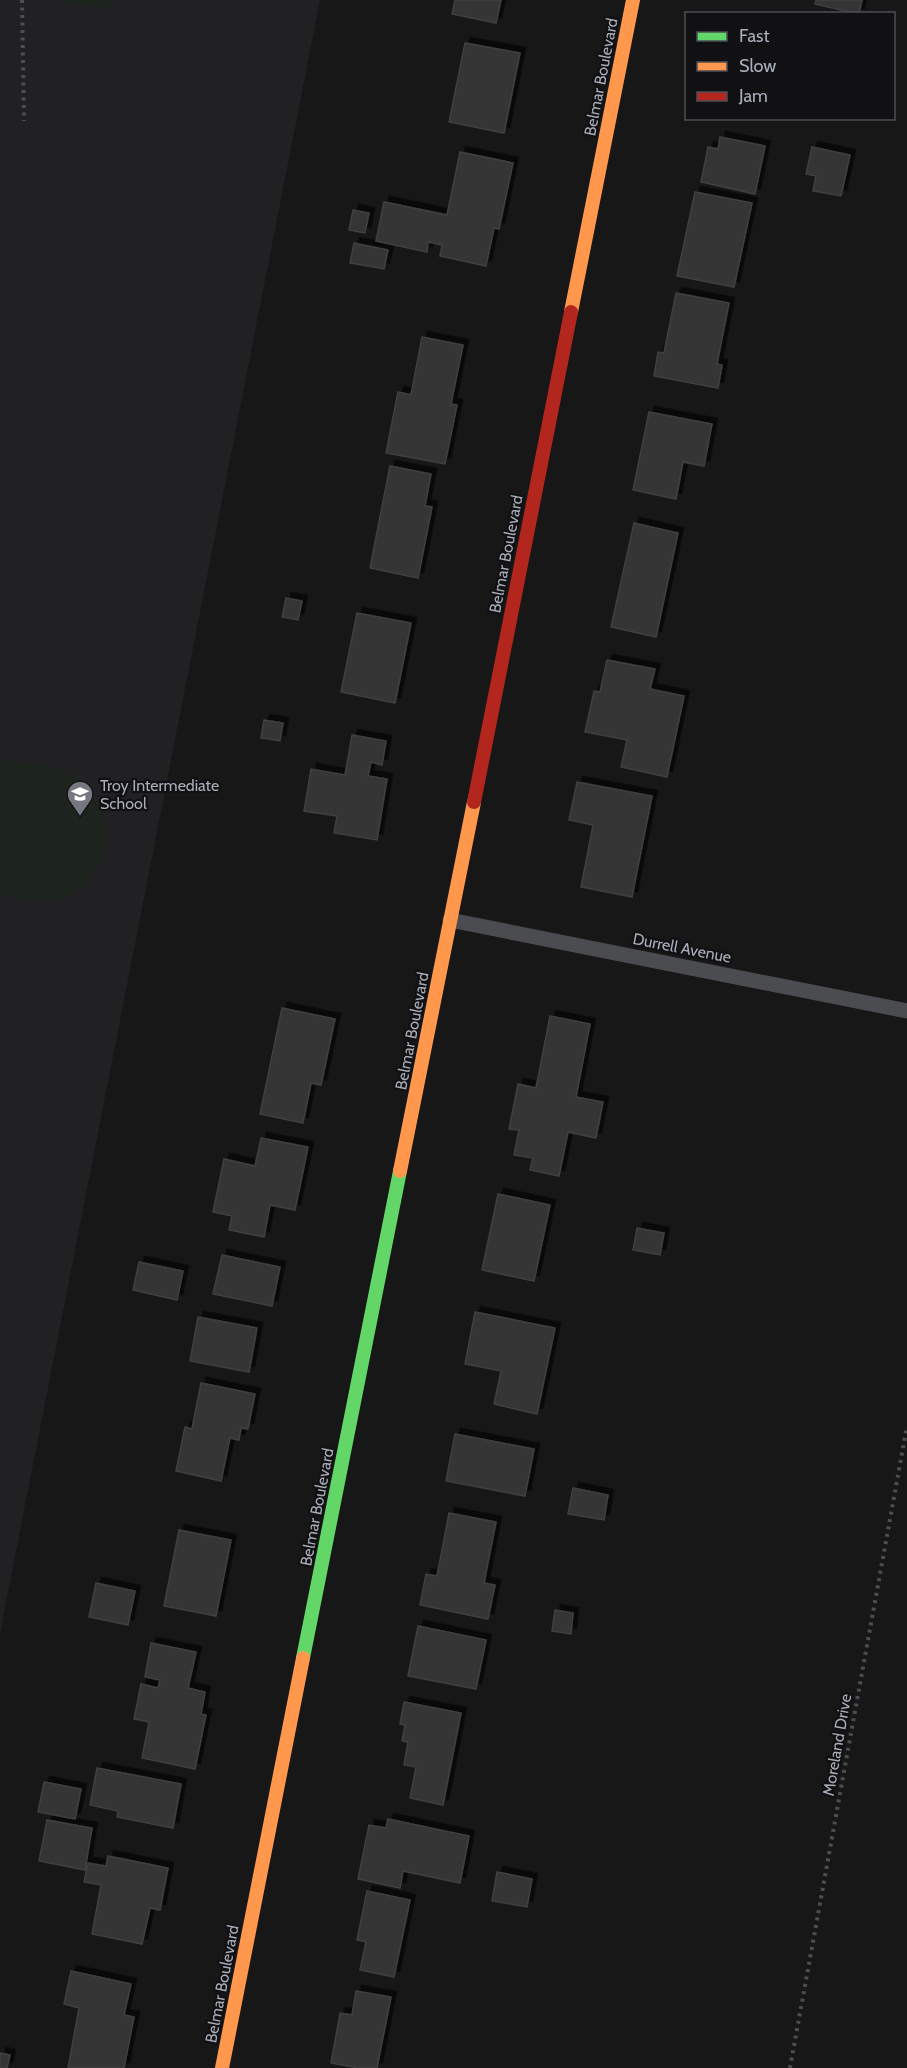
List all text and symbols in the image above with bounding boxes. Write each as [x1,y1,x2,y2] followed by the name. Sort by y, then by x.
[685,12,895,120] legend
[580,16,622,138] street label: Belmar Boulevard
[739,25,770,47] text: Fast
[739,55,776,77] text: Slow
[738,85,768,107] text: Jam
[485,493,527,615] street label: Belmar Boulevard
[100,776,219,813] place label: Troy Intermediate School
[65,779,95,817] school or university icon: Troy Intermediate School
[631,929,733,967] street label: Durrell Avenue
[391,970,433,1092] street label: Belmar Boulevard
[296,1446,338,1568] street label: Belmar Boulevard
[819,1692,855,1798] street label: Moreland Drive
[201,1923,243,2045] street label: Belmar Boulevard

